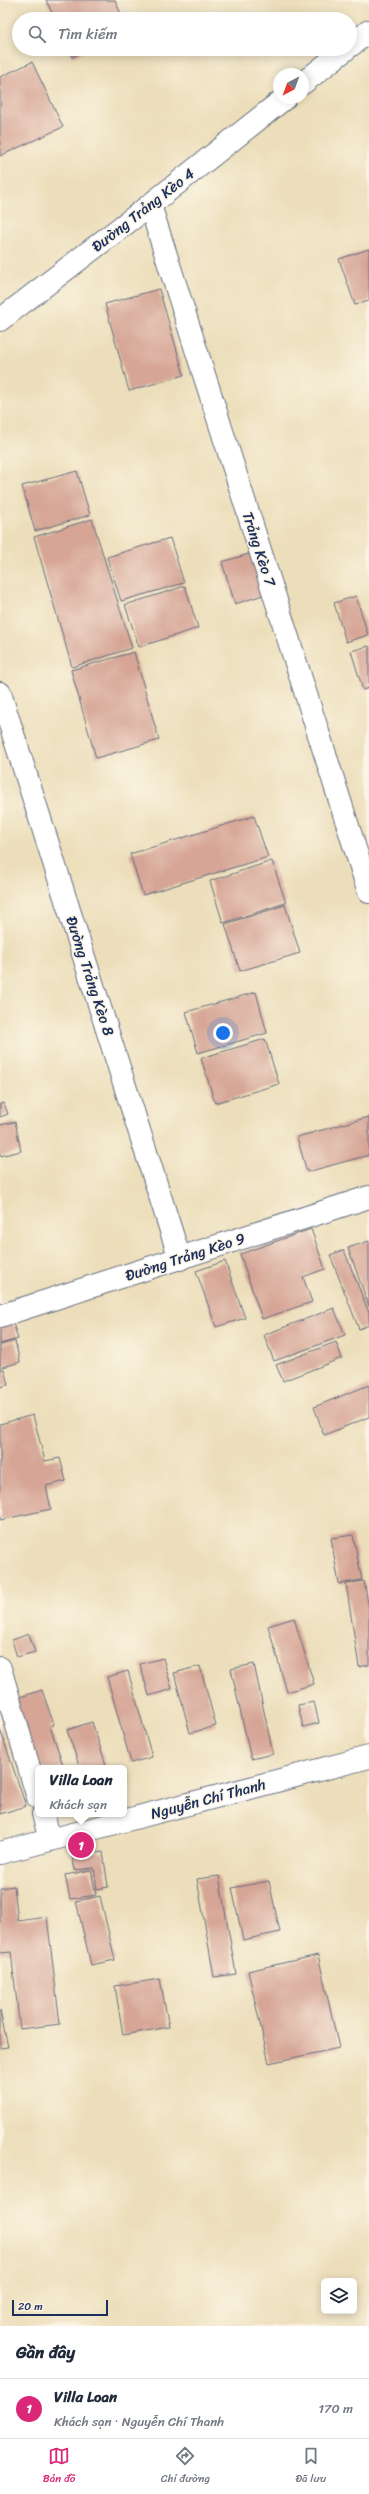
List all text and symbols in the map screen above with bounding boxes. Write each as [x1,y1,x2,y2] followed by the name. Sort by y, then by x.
[12,12,357,56] search box
[58,21,117,47] text: Tìm kiếm
[26,23,48,45] icon: search
[273,68,309,104] north arrow
[86,161,200,259] street label: Đường Trảng Kèo 4
[235,508,284,591] street label: Trảng Kèo 7
[58,913,122,1039] street label: Đường Trảng Kèo 8
[213,1023,233,1043] your location
[122,1225,248,1289] street label: Đường Trảng Kèo 9
[35,1765,127,1817] popup
[49,1767,113,1793] text: Villa Loan
[148,1771,269,1827] street label: Nguyễn Chí Thanh
[49,1793,107,1816] text: Khách sạn
[68,1830,94,1860] pin: 1
[321,2278,357,2314] map controls
[321,2278,357,2314] button: layers
[18,2297,43,2316] text: 20 m
[12,2298,108,2317] scale bar
[16,2337,75,2367] text: Gần đây
[54,2384,117,2410] text: Villa Loan
[26,2397,32,2420] text: 1
[318,2397,353,2420] text: 170 m
[54,2410,224,2433] text: Khách sạn · Nguyễn Chí Thanh
[43,2445,75,2488] tab: Bản đồ
[161,2445,210,2488] tab: Chỉ đường
[295,2445,326,2488] tab: Đã lưu

